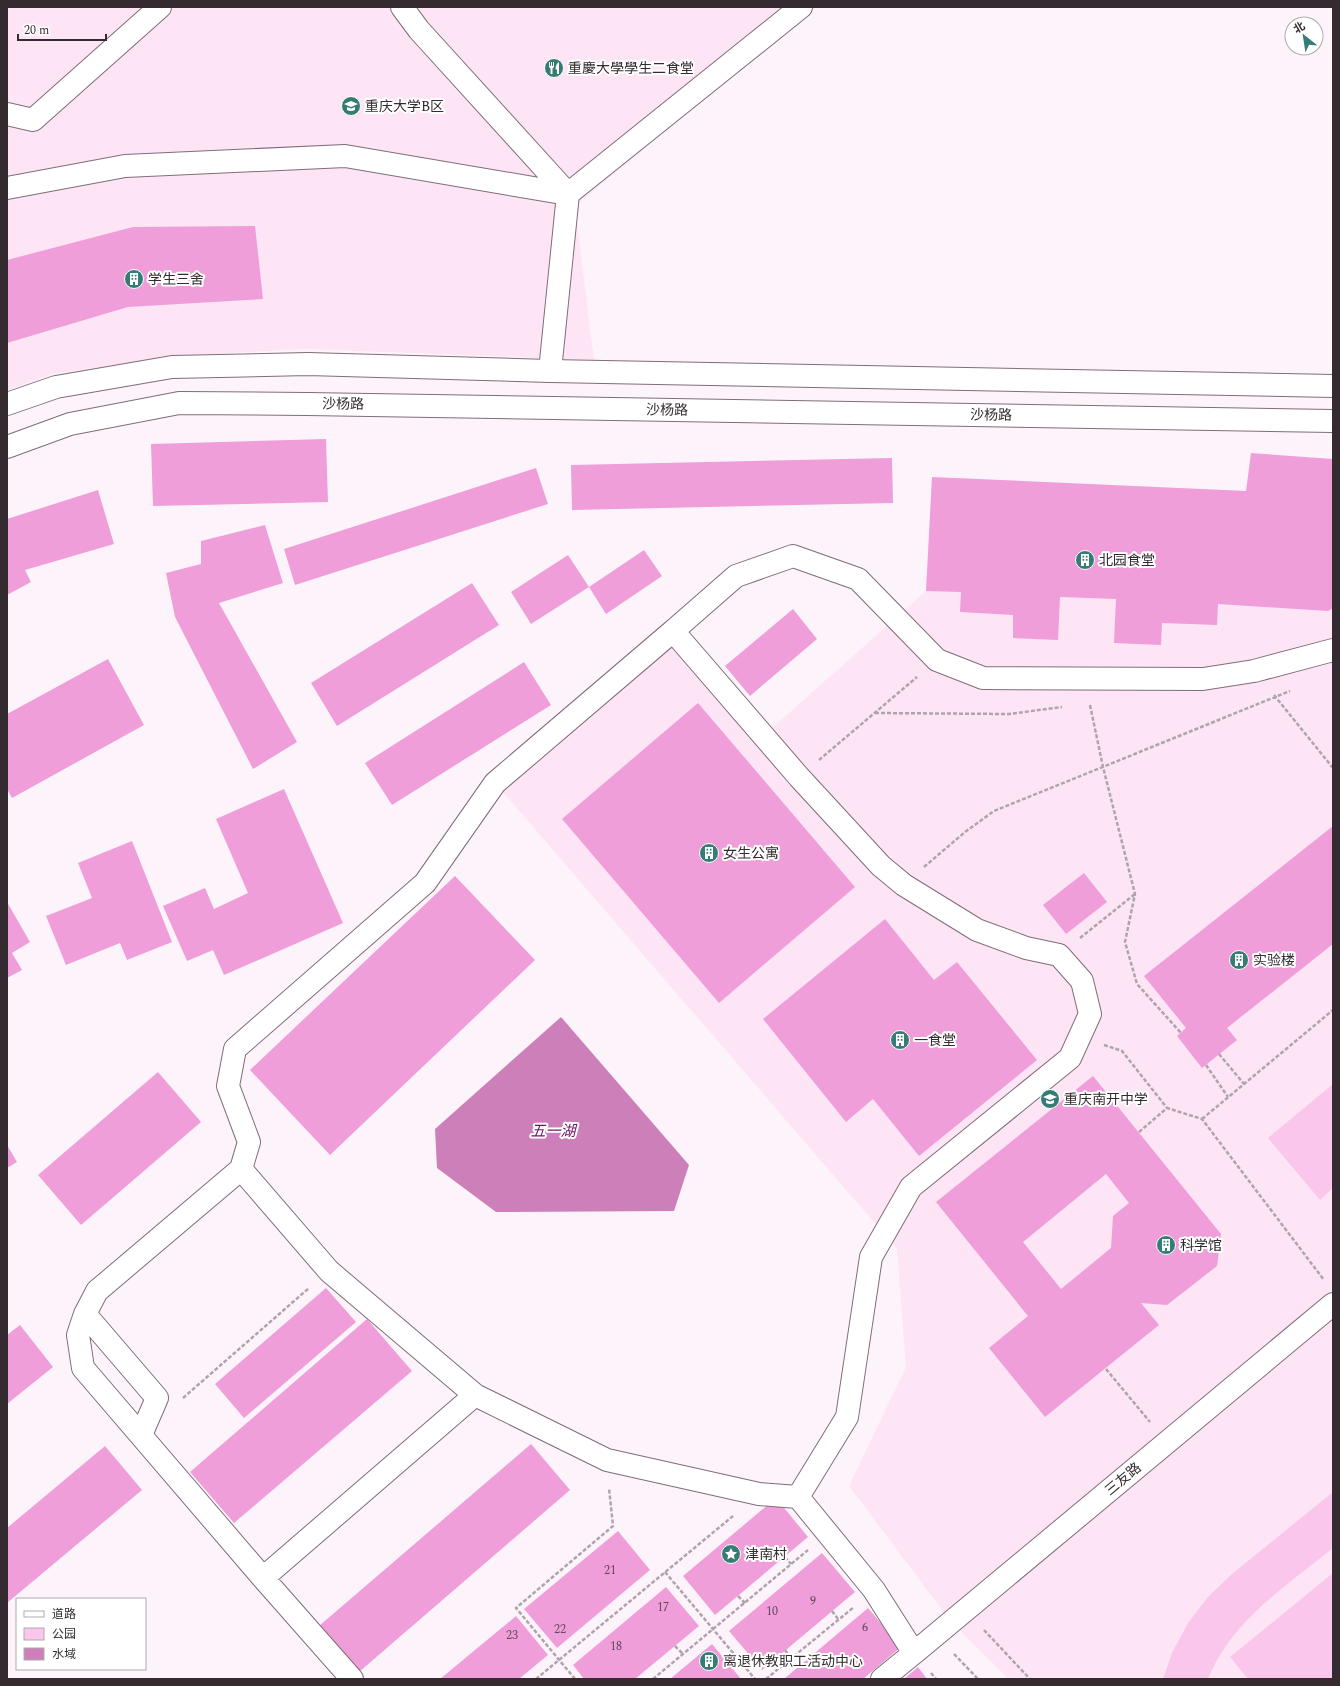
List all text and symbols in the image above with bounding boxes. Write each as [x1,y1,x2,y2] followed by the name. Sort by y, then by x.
[18,16,106,42] scale bar
[1284,16,1324,56] north arrow
[1290,18,1308,38] text: 北
[24,21,49,40] text: 20 m
[543,57,565,79] restaurant icon: 重慶大學學生二食堂
[568,58,694,79] place label: 重慶大學學生二食堂
[340,95,362,117] school or university icon: 重庆大学B区
[365,96,444,117] place label: 重庆大学B区
[123,268,145,290] building icon: 学生三舍
[148,269,204,290] place label: 学生三舍
[322,393,364,415] street label: 沙杨路
[646,399,688,421] street label: 沙杨路
[970,404,1012,426] street label: 沙杨路
[1074,549,1096,571] building icon: 北园食堂
[1099,550,1155,571] place label: 北园食堂
[698,842,720,864] building icon: 女生公寓
[723,843,779,864] place label: 女生公寓
[1228,949,1250,971] building icon: 实验楼
[1253,950,1295,971] place label: 实验楼
[889,1029,911,1051] building icon: 一食堂
[914,1030,956,1051] place label: 一食堂
[1039,1088,1061,1110] school or university icon: 重庆南开中学
[1064,1089,1148,1110] place label: 重庆南开中学
[530,1120,577,1143] water label: 五一湖
[1155,1234,1177,1256] building icon: 科学馆
[1180,1235,1222,1256] place label: 科学馆
[1100,1457,1146,1501] street label: 三友路
[720,1543,742,1565] place icon: 津南村
[745,1544,787,1565] place label: 津南村
[604,1561,616,1580] house number: 21
[810,1592,816,1611] house number: 9
[16,1598,146,1670] legend
[657,1598,669,1617] house number: 17
[766,1602,778,1621] house number: 10
[52,1605,76,1624] text: 道路
[862,1618,868,1637] house number: 6
[554,1620,566,1639] house number: 22
[52,1625,76,1644] text: 公园
[506,1626,518,1645] house number: 23
[610,1637,622,1656] house number: 18
[52,1645,76,1664] text: 水域
[698,1650,720,1672] building icon: 离退休教职工活动中心
[723,1651,863,1672] place label: 离退休教职工活动中心

